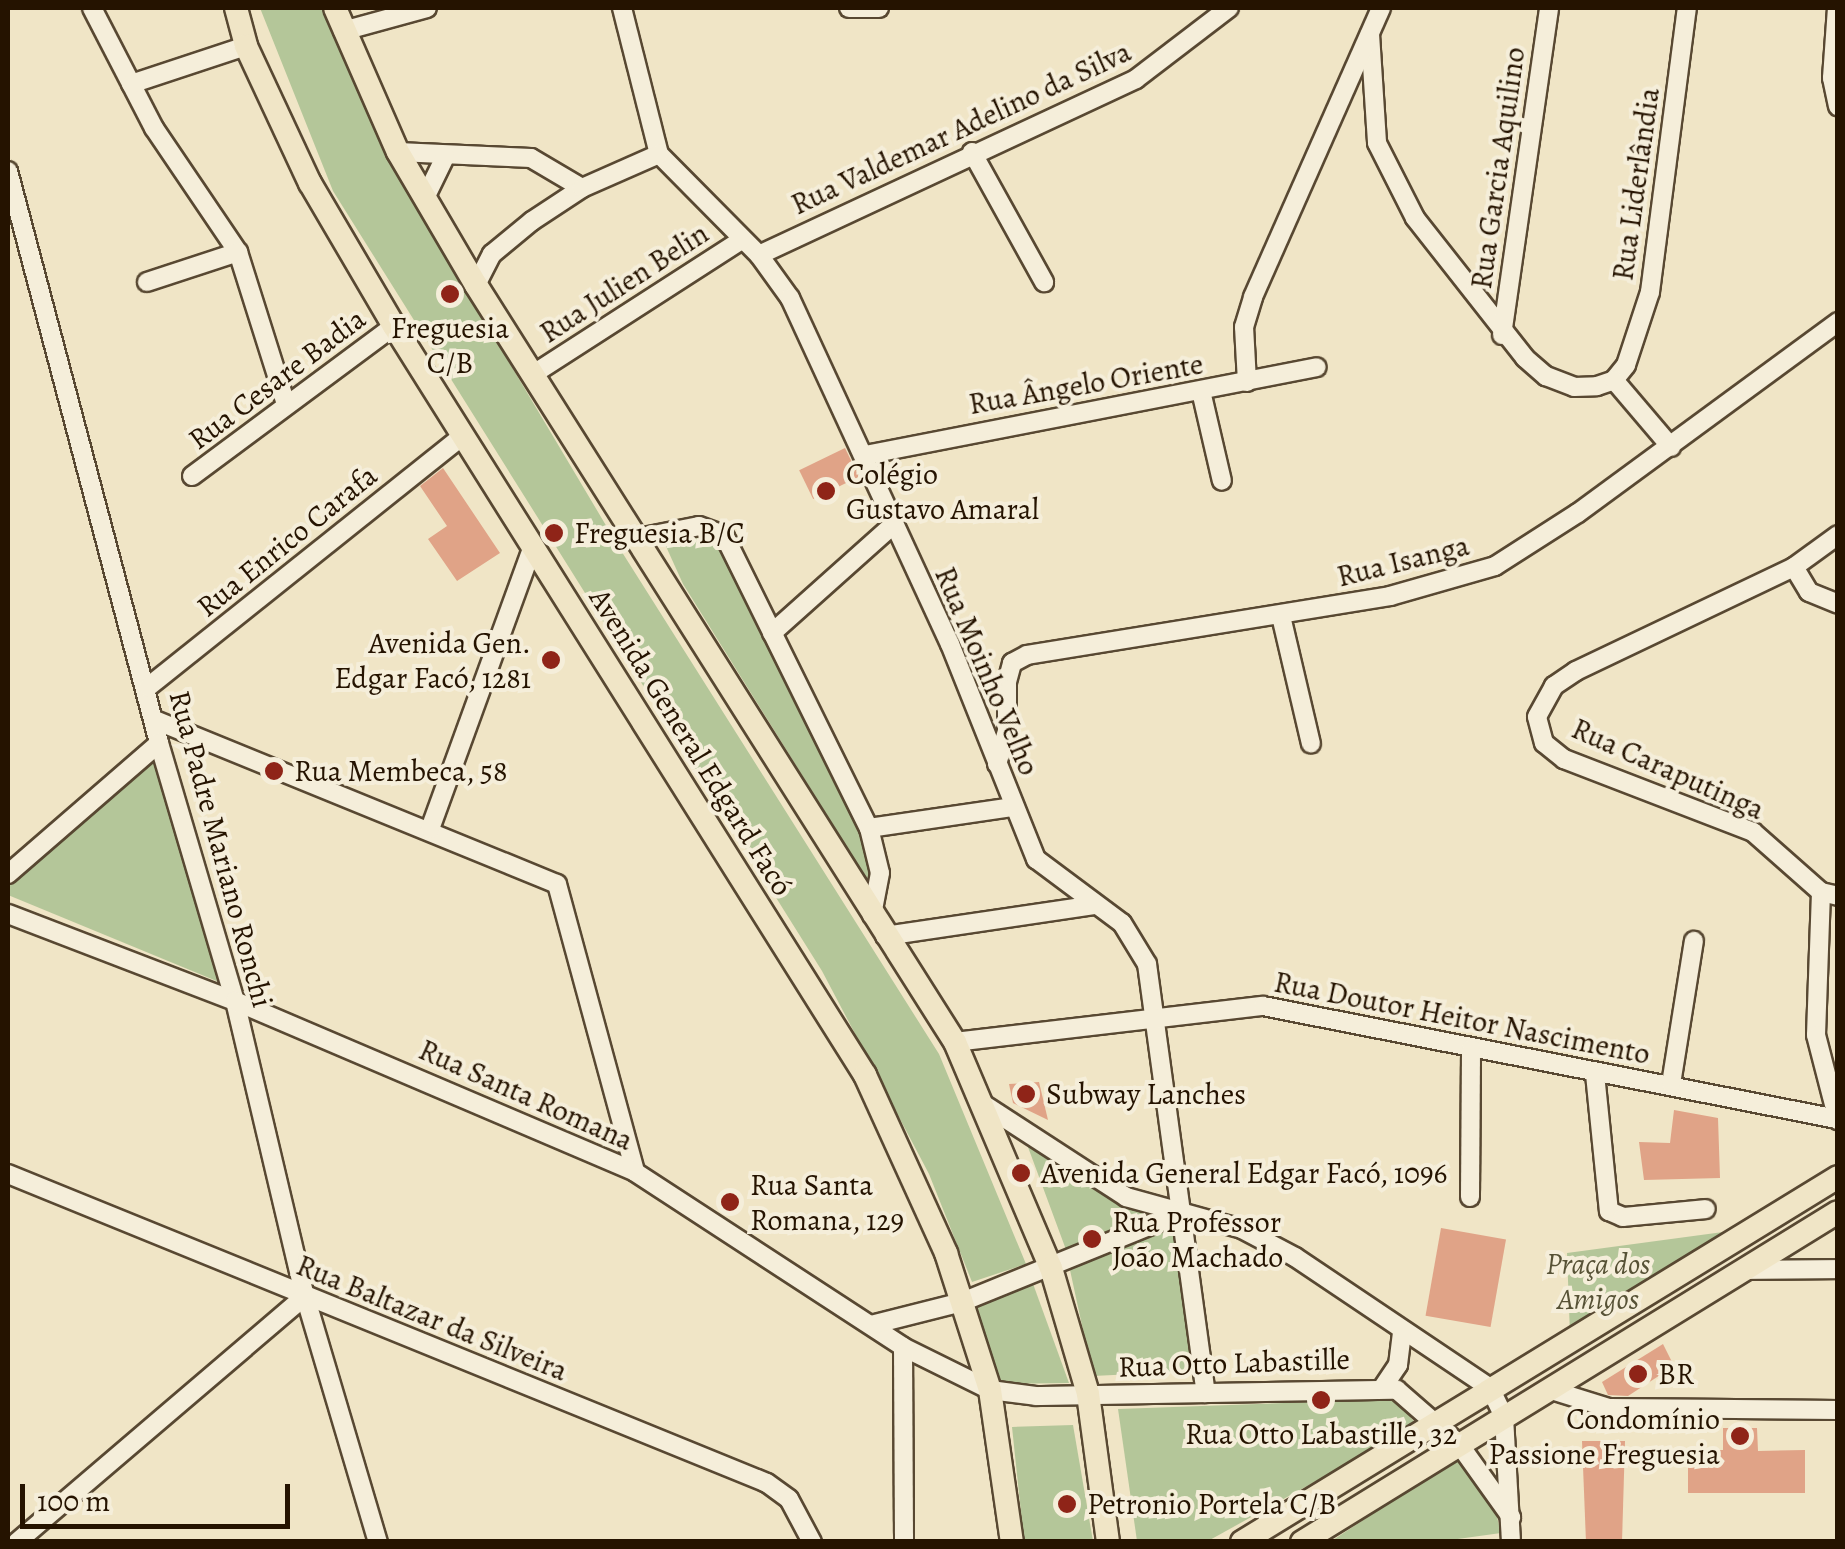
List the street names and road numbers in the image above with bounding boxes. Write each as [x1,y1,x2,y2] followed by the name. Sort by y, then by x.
[785,33,1137,223] street label: Rua Valdemar Adelino da Silva
[1463,45,1533,291] street label: Rua Garcia Aquilino
[1605,85,1667,283] street label: Rua Liderlândia
[533,215,715,351] street label: Rua Julien Belin
[181,301,373,457] street label: Rua Cesare Badia
[966,346,1206,422] street label: Rua Ângelo Oriente
[190,457,384,625] street label: Rua Enrico Carafa
[1333,527,1473,595] street label: Rua Isanga
[927,561,1047,781] street label: Rua Moinho Velho
[582,582,800,902] street label: Avenida General Edgard Facó
[161,687,281,1011] street label: Rua Padre Mariano Ronchi
[1566,710,1770,828] street label: Rua Caraputinga
[1271,964,1653,1072] street label: Rua Doutor Heitor Nascimento
[413,1032,639,1158] street label: Rua Santa Romana
[291,1247,573,1389] street label: Rua Baltazar da Silveira
[1117,1341,1351,1385] street label: Rua Otto Labastille

